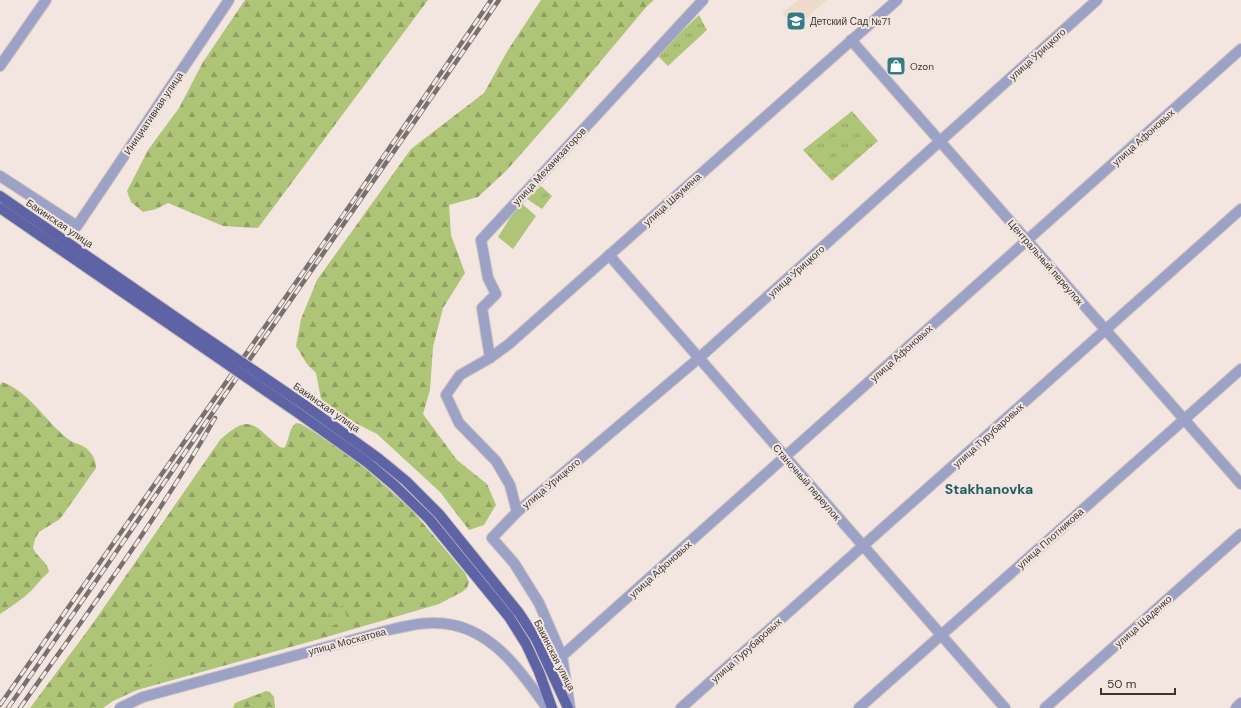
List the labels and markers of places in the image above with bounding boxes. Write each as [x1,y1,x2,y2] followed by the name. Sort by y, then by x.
[785,10,807,32] school or university icon: Детский Сад №71
[810,15,890,28] place label: Детский Сад №71
[885,55,907,77] shop icon: Ozon
[910,60,934,73] place label: Ozon

